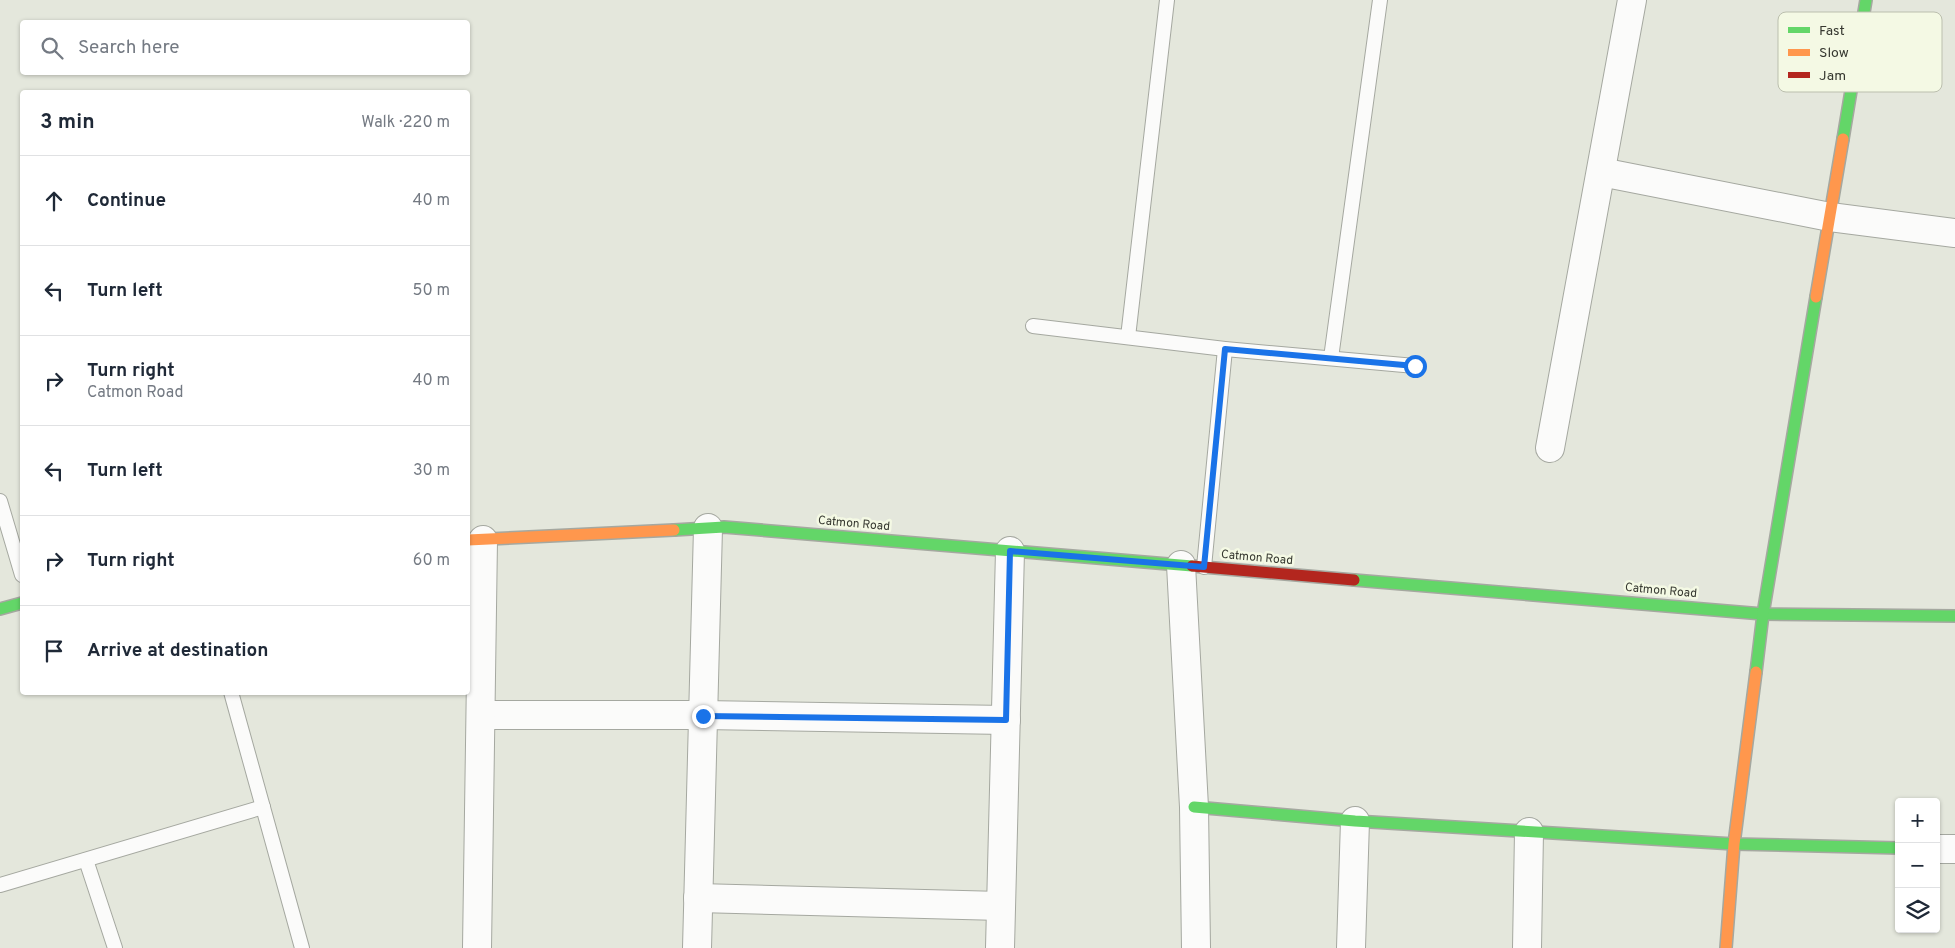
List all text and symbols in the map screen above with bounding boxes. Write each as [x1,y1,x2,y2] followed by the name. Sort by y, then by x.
[1778,12,1942,92] legend
[20,20,470,75] search box
[1819,23,1845,40] text: Fast
[38,34,66,62] icon: search
[78,36,180,60] text: Search here
[1819,45,1849,62] text: Slow
[1819,68,1846,85] text: Jam
[40,109,95,136] text: 3 min
[361,113,450,133] text: Walk · 220 m
[40,187,68,215] icon: ahead
[87,189,166,213] text: Continue
[412,191,450,211] text: 40 m
[40,277,68,305] icon: left
[87,279,163,303] text: Turn left
[413,281,450,301] text: 50 m
[1404,355,1427,378] route start
[87,359,175,383] text: Turn right
[40,367,68,395] icon: right
[412,371,450,391] text: 40 m
[87,383,183,403] text: Catmon Road
[40,457,68,485] icon: left
[87,459,163,483] text: Turn left
[413,461,450,481] text: 30 m
[817,513,891,535] street label: Catmon Road
[40,547,68,575] icon: right
[1220,547,1294,569] street label: Catmon Road
[87,549,175,573] text: Turn right
[413,551,450,571] text: 60 m
[1624,580,1698,602] street label: Catmon Road
[40,637,68,665] icon: arrive
[87,639,268,663] text: Arrive at destination
[692,705,715,728] route end
[1895,798,1940,933] map controls
[1895,798,1940,843] button: +
[1895,843,1940,888] button: −
[1895,888,1940,933] button: layers

